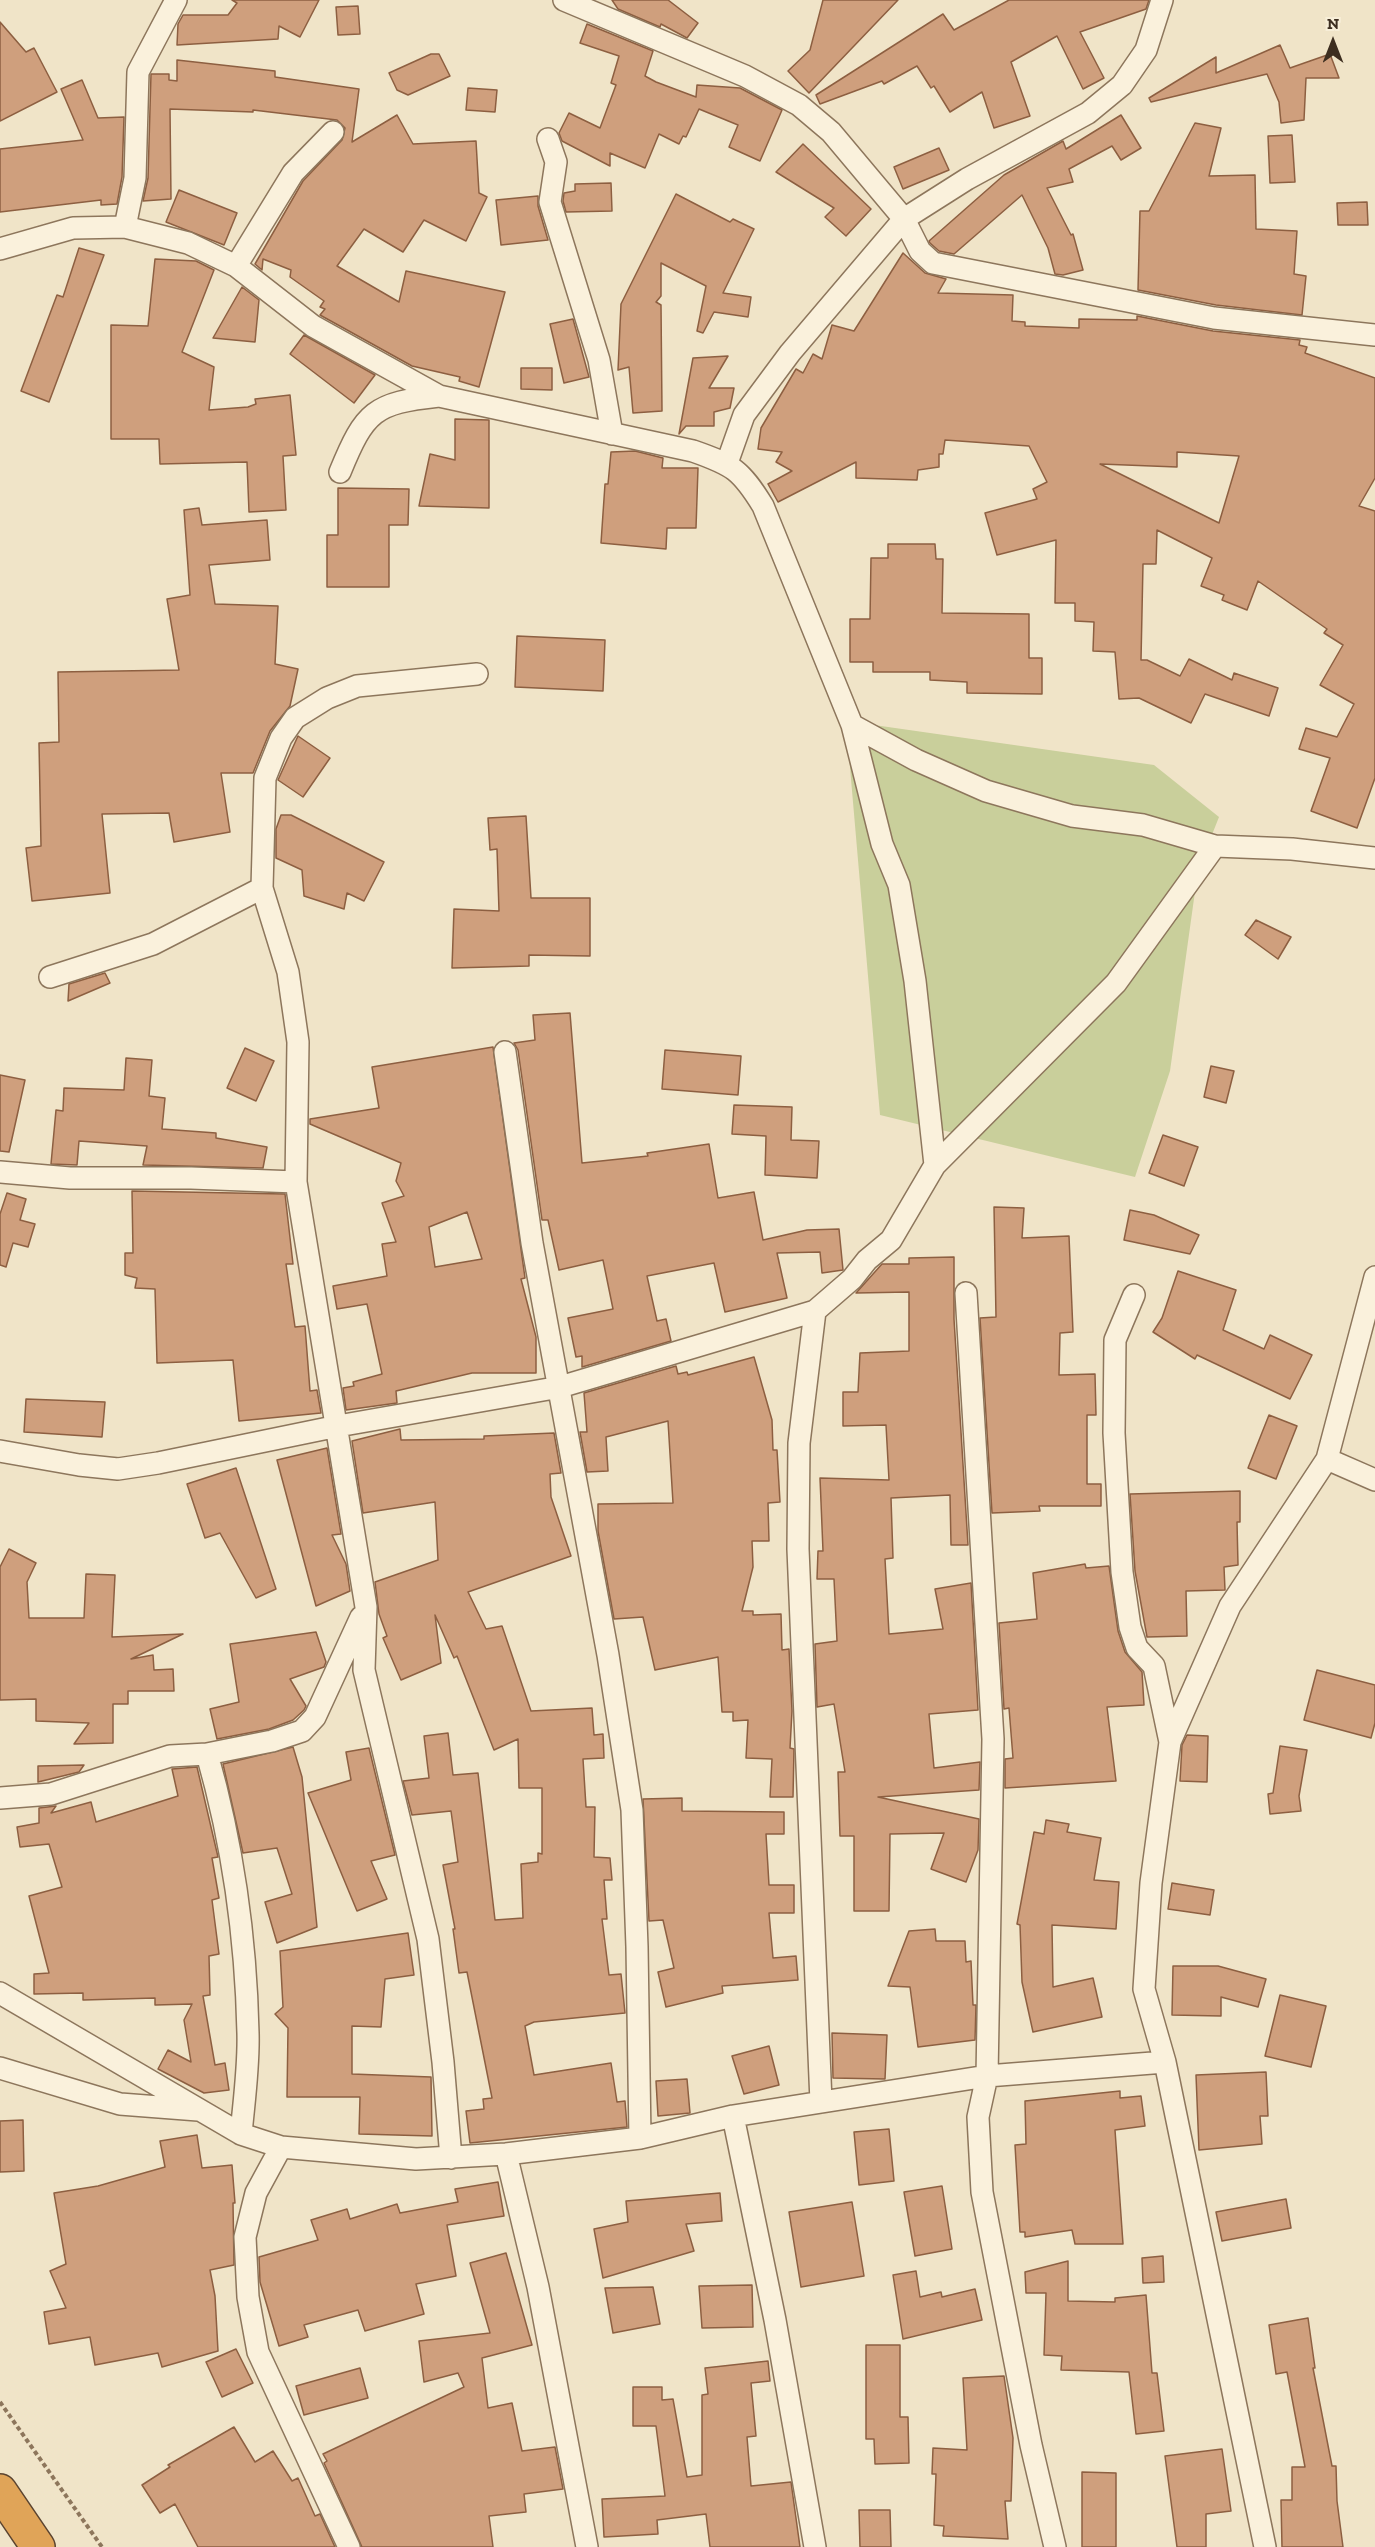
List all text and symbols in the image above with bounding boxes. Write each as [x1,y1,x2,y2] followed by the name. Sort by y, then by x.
[1303,12,1363,72] north arrow
[1327,14,1339,33] text: N

